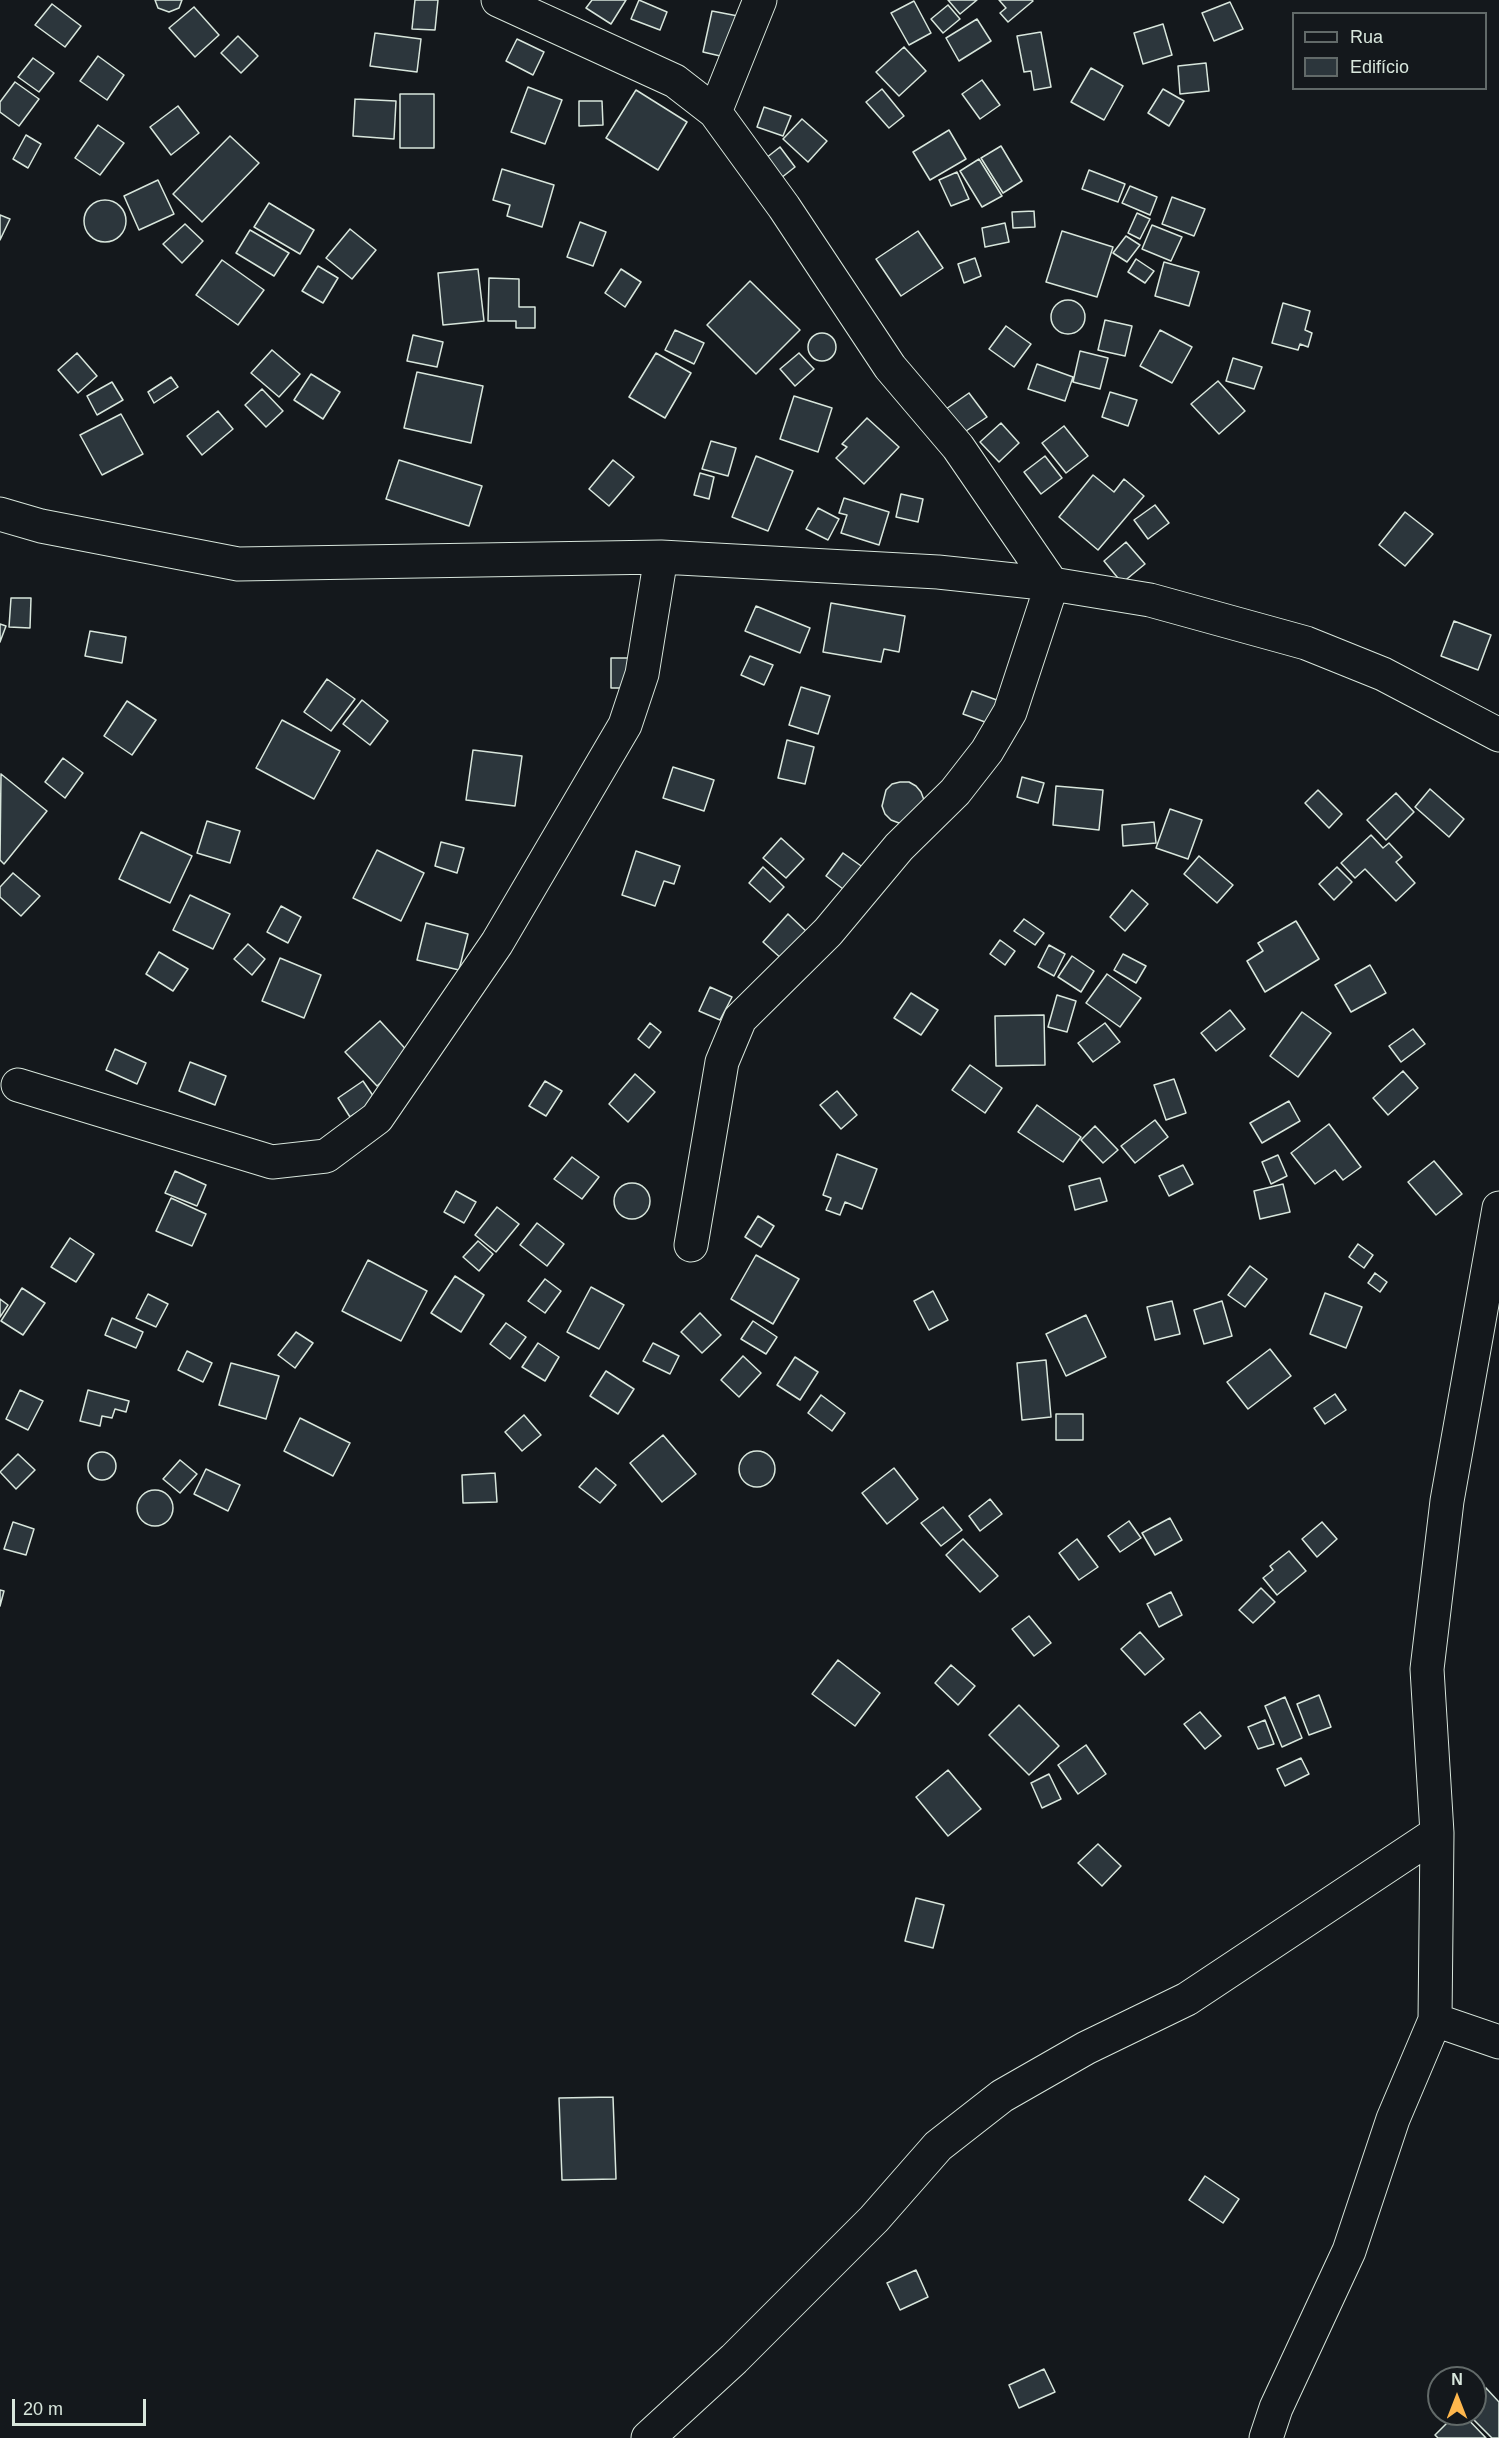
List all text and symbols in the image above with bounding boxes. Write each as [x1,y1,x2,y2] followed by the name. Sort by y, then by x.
[1292,12,1487,90] legend
[1350,27,1383,47] text: Rua
[1350,57,1409,77] text: Edifício
[1427,2366,1487,2426] north arrow
[1451,2371,1463,2388] text: N
[15,2387,148,2425] scale bar
[23,2399,63,2419] text: 20 m

